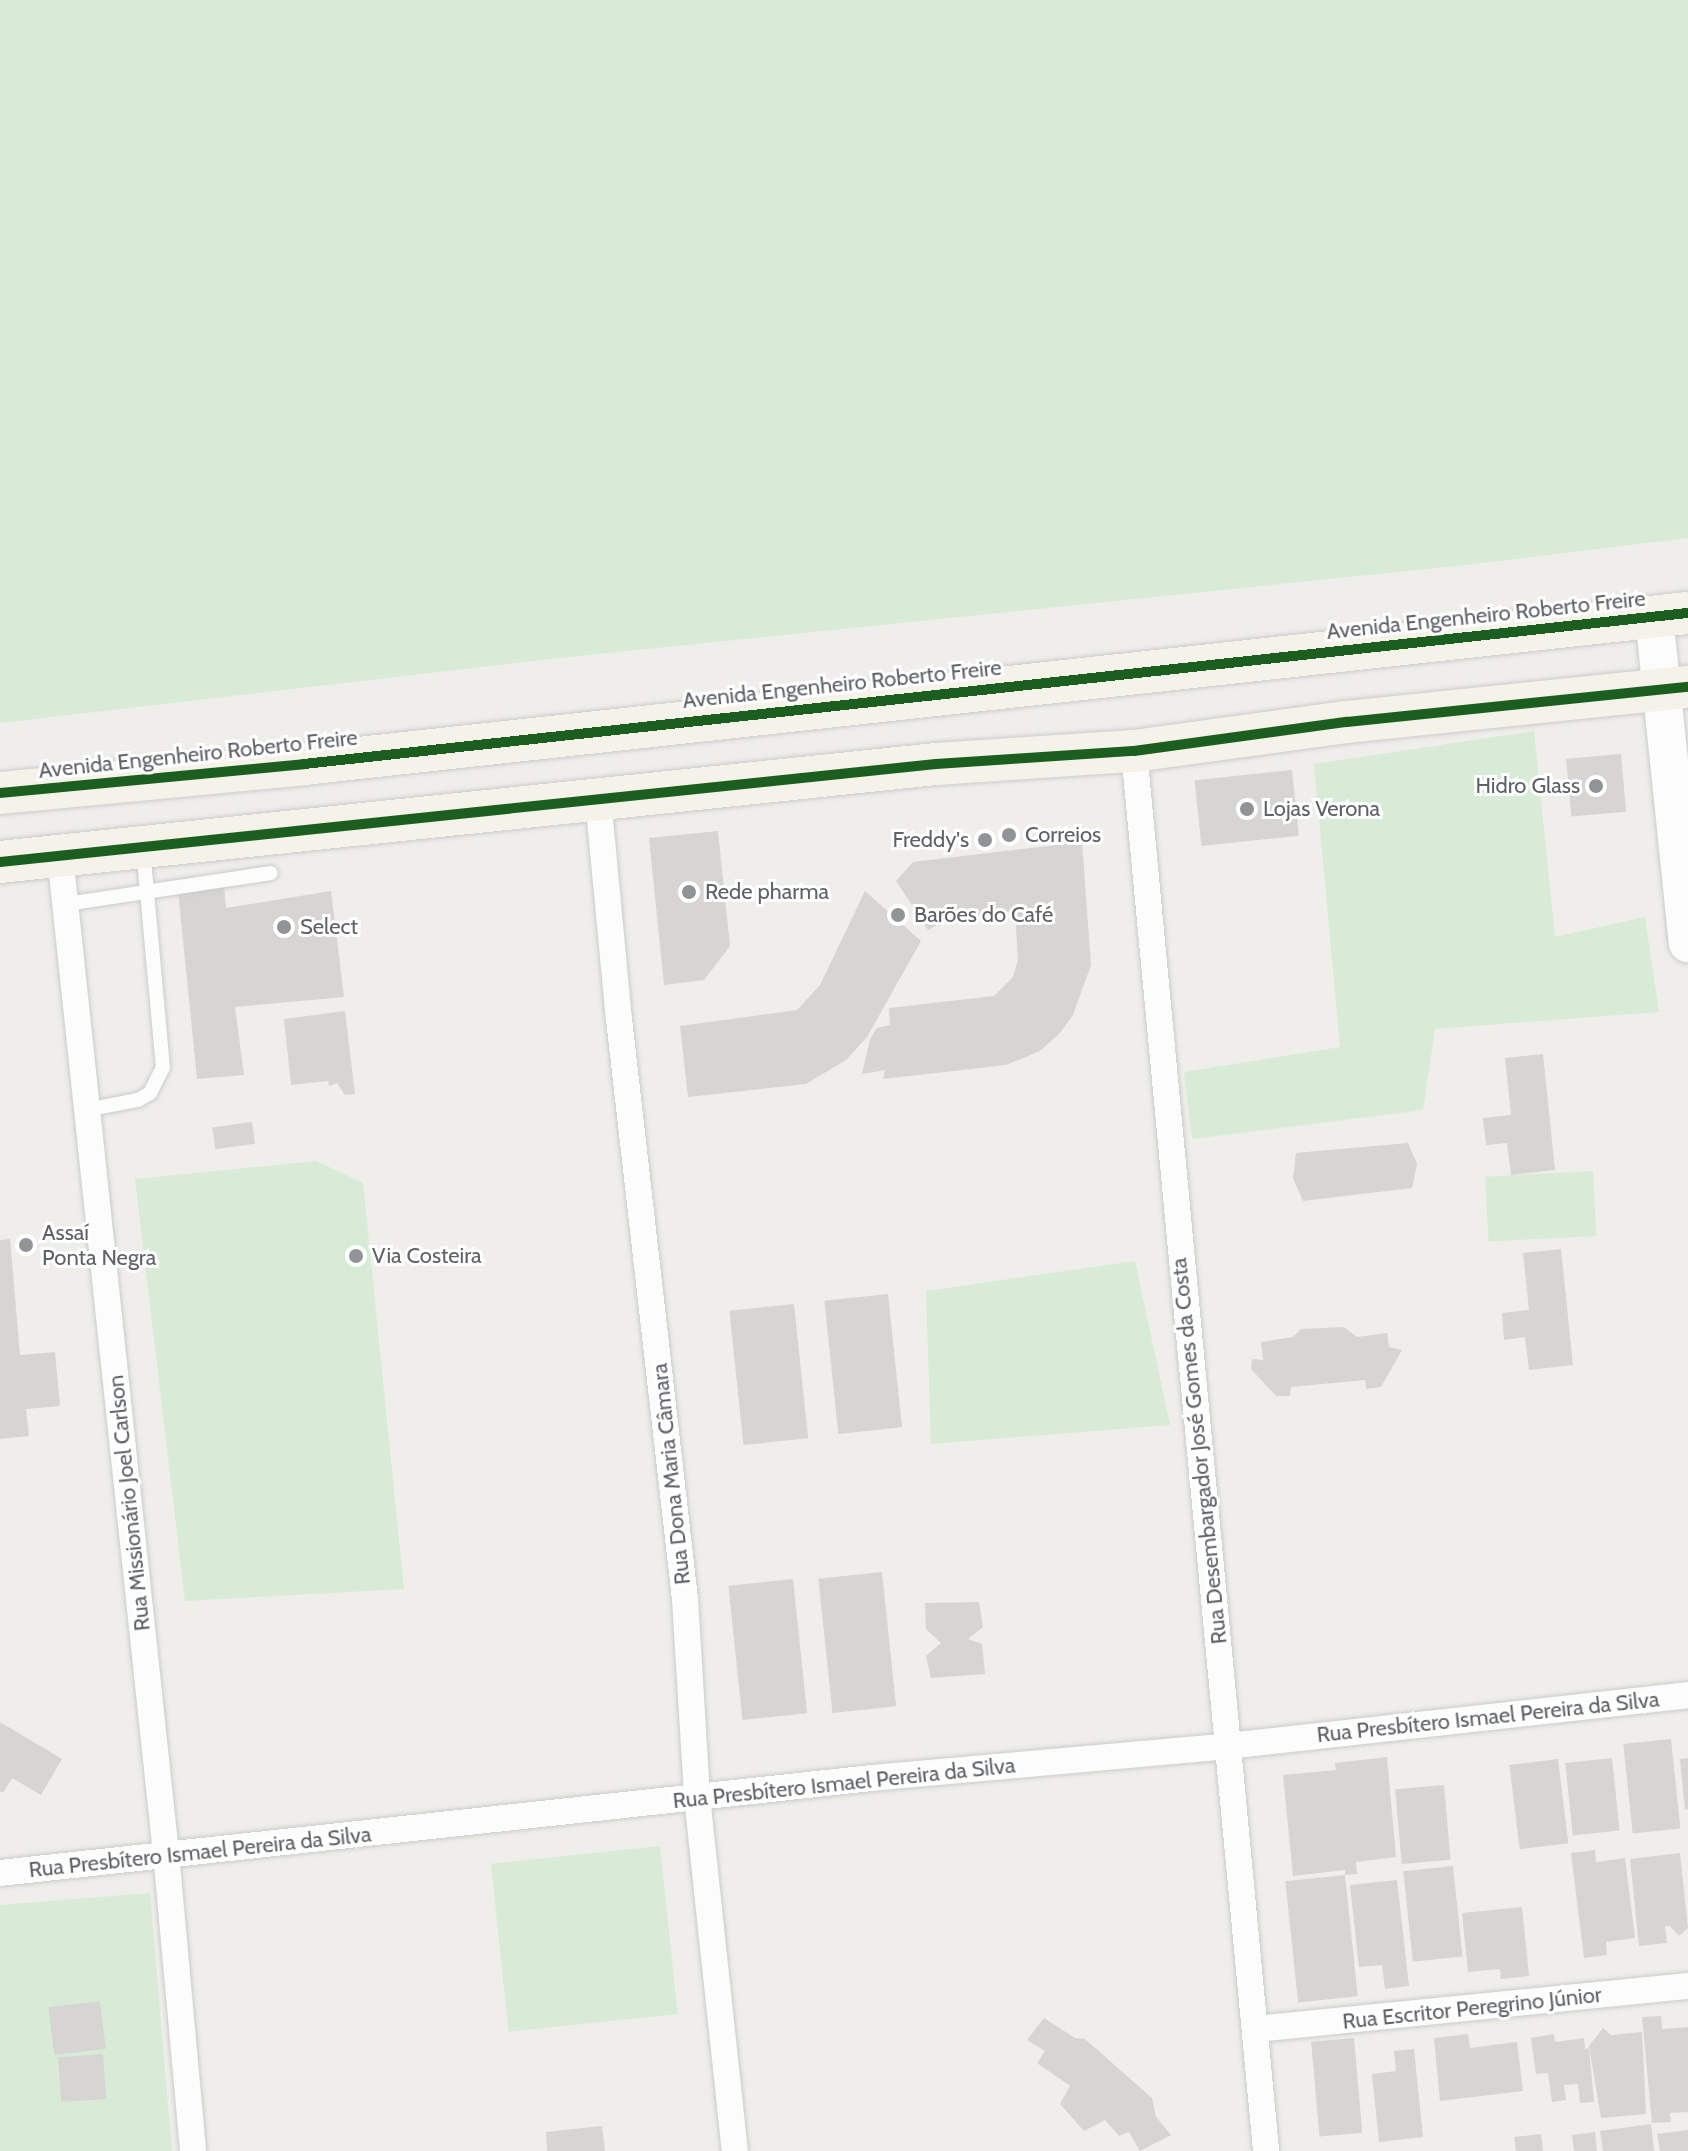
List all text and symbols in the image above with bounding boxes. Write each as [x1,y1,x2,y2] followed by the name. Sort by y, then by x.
[1325,585,1647,645] street label: Avenida Engenheiro Roberto Freire
[681,654,1003,714] street label: Avenida Engenheiro Roberto Freire
[37,724,359,784] street label: Avenida Engenheiro Roberto Freire
[1475,773,1580,799] place label: Hidro Glass
[1587,777,1605,795] marker: Hidro Glass
[1263,796,1380,822] place label: Lojas Verona
[1238,800,1256,818] marker: Lojas Verona
[1025,822,1101,848] place label: Correios
[1000,826,1018,844] marker: Correios
[892,827,969,853] place label: Freddy's
[976,831,994,849] marker: Freddy's
[705,879,829,905] place label: Rede pharma
[680,883,698,901] marker: Rede pharma
[914,902,1053,928] place label: Barões do Café
[889,906,907,924] marker: Barões do Café
[300,914,358,940] place label: Select
[275,918,293,936] marker: Select
[42,1219,156,1270] place label: Assaí Ponta Negra
[17,1236,35,1254] marker: Assaí Ponta Negra
[372,1243,482,1269] place label: Via Costeira
[347,1247,365,1265] marker: Via Costeira
[1166,1256,1232,1646] street label: Rua Desembargador José Gomes da Costa
[646,1362,696,1586] street label: Rua Dona Maria Câmara
[102,1374,156,1632] street label: Rua Missionário Joel Carlson
[1315,1686,1661,1748] street label: Rua Presbítero Ismael Pereira da Silva
[671,1752,1017,1814] street label: Rua Presbítero Ismael Pereira da Silva
[27,1821,373,1883] street label: Rua Presbítero Ismael Pereira da Silva
[1341,1981,1603,2035] street label: Rua Escritor Peregrino Júnior

